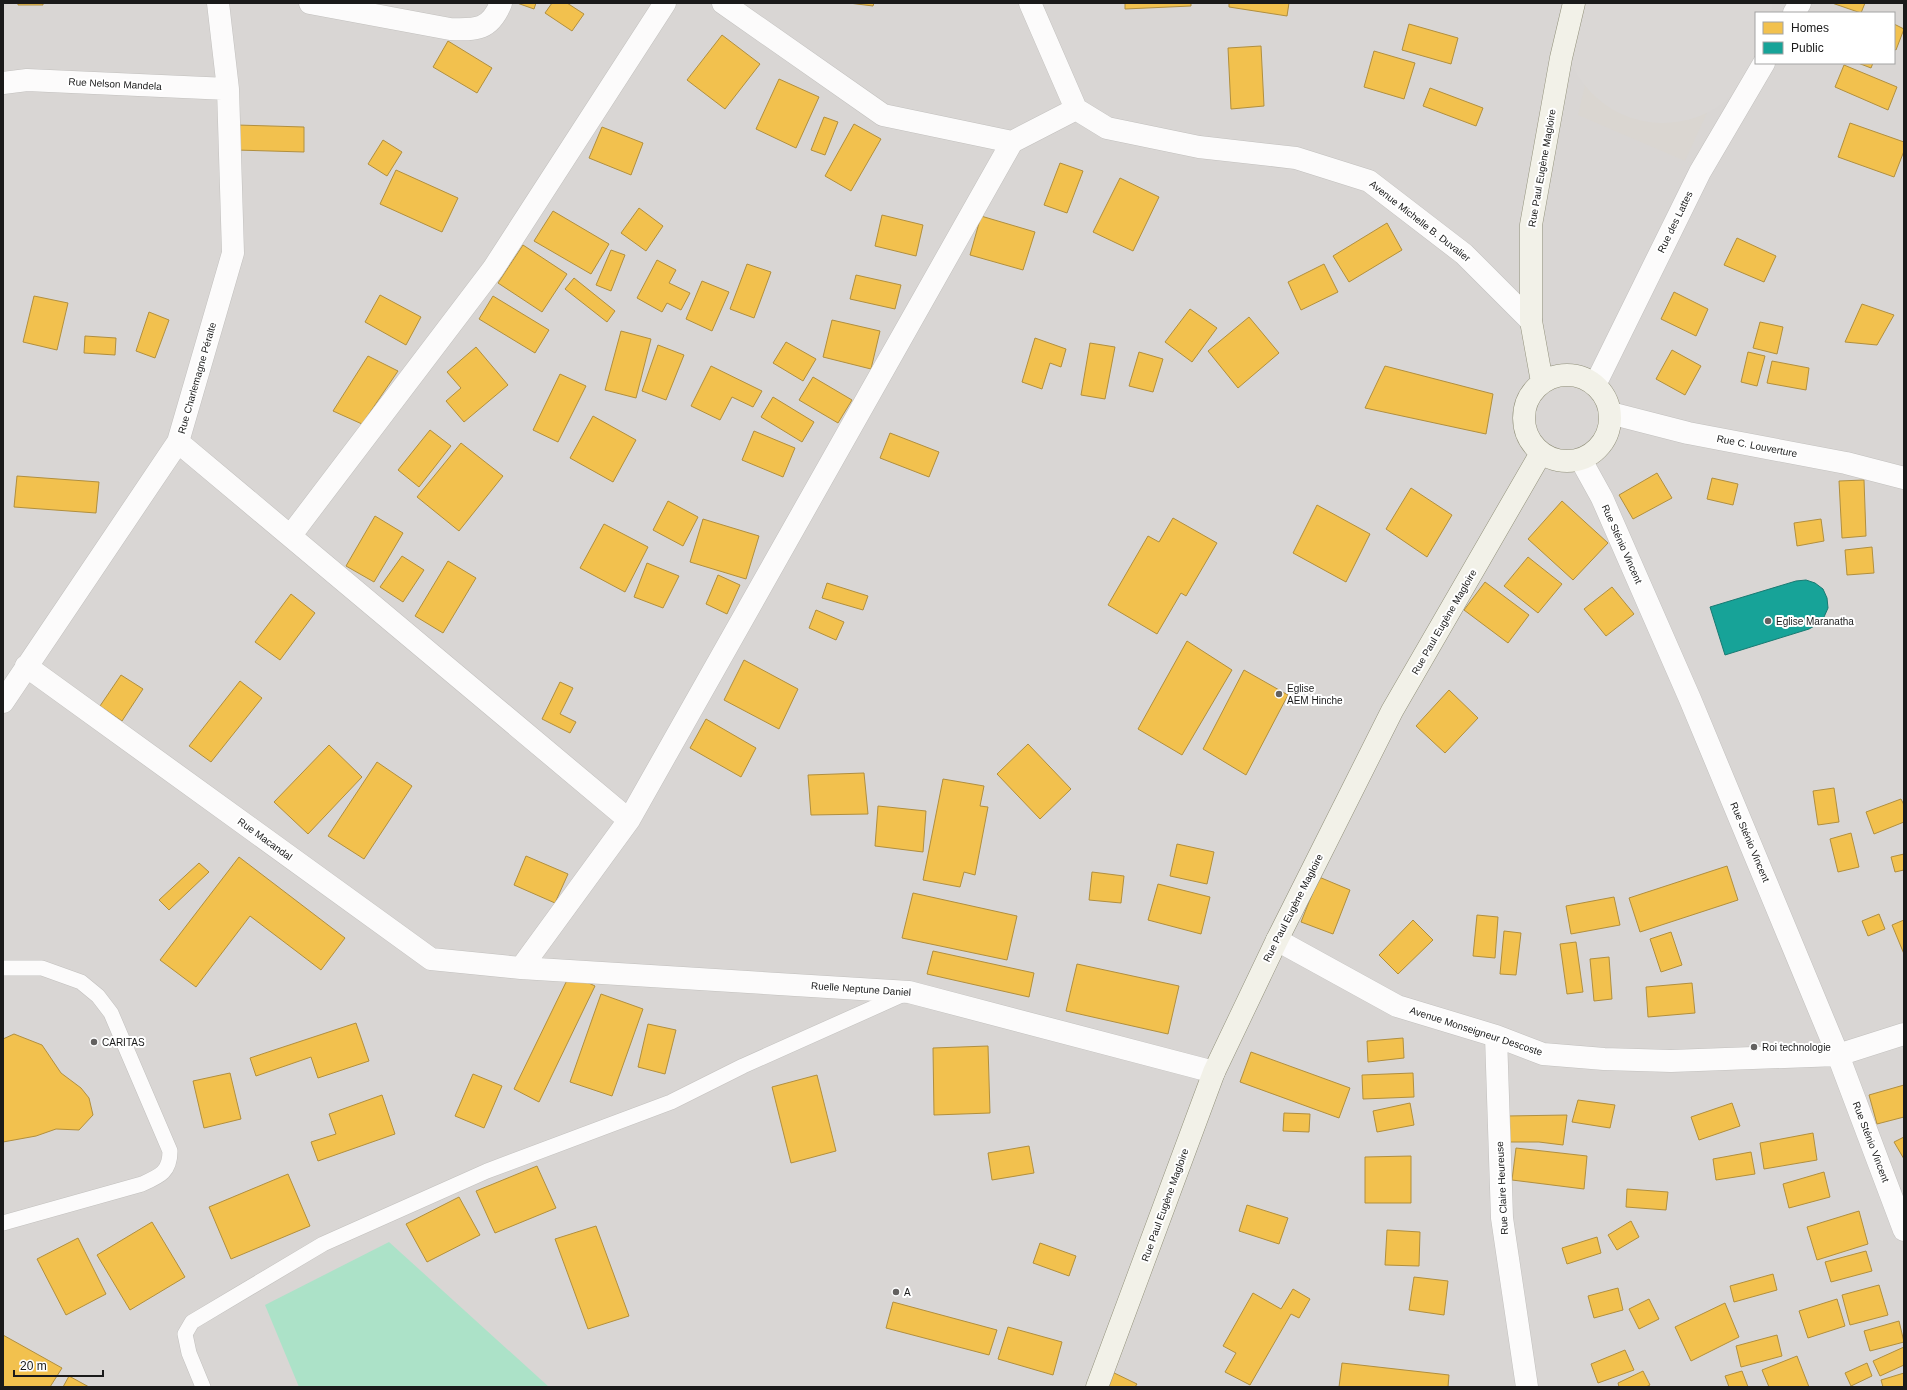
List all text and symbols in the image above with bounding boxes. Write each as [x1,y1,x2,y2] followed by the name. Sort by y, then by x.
[1755,12,1895,64] legend
[1791,21,1829,35] text: Homes
[1791,41,1824,55] text: Public
[68,76,162,92] street label: Rue Nelson Mandela
[1526,108,1558,228] street label: Rue Paul Eugène Magloire
[1367,178,1473,264] street label: Avenue Michelle B. Duvalier
[1655,189,1695,255] street label: Rue des Lattes
[176,320,218,435] street label: Rue Charlemagne Péralte
[1716,433,1799,459] street label: Rue C. Louverture
[1600,503,1644,585] street label: Rue Sténio Vincent
[1409,567,1479,677] street label: Rue Paul Eugène Magloire
[1763,616,1773,626] marker: Eglise Maranatha
[1776,616,1854,627] place label: Eglise Maranatha
[1287,683,1343,706] place label: Eglise AEM Hinche
[1274,689,1284,699] marker: Eglise AEM Hinche
[1728,801,1772,884] street label: Rue Sténio Vincent
[236,816,294,862] street label: Rue Macandal
[1261,852,1325,964] street label: Rue Paul Eugène Magloire
[811,980,911,998] street label: Ruelle Neptune Daniel
[1408,1004,1544,1058] street label: Avenue Monseigneur Descoste
[89,1037,99,1047] marker: CARITAS
[102,1037,145,1048] place label: CARITAS
[1749,1042,1759,1052] marker: Roi technologie
[1762,1042,1831,1053] place label: Roi technologie
[1851,1100,1892,1184] street label: Rue Sténio Vincent
[1494,1141,1510,1235] street label: Rue Claire Heureuse
[1139,1147,1191,1263] street label: Rue Paul Eugène Magloire
[891,1287,901,1297] marker: A
[904,1287,911,1298] place label: A
[14,1352,103,1378] scale bar
[20,1359,47,1373] text: 20 m

